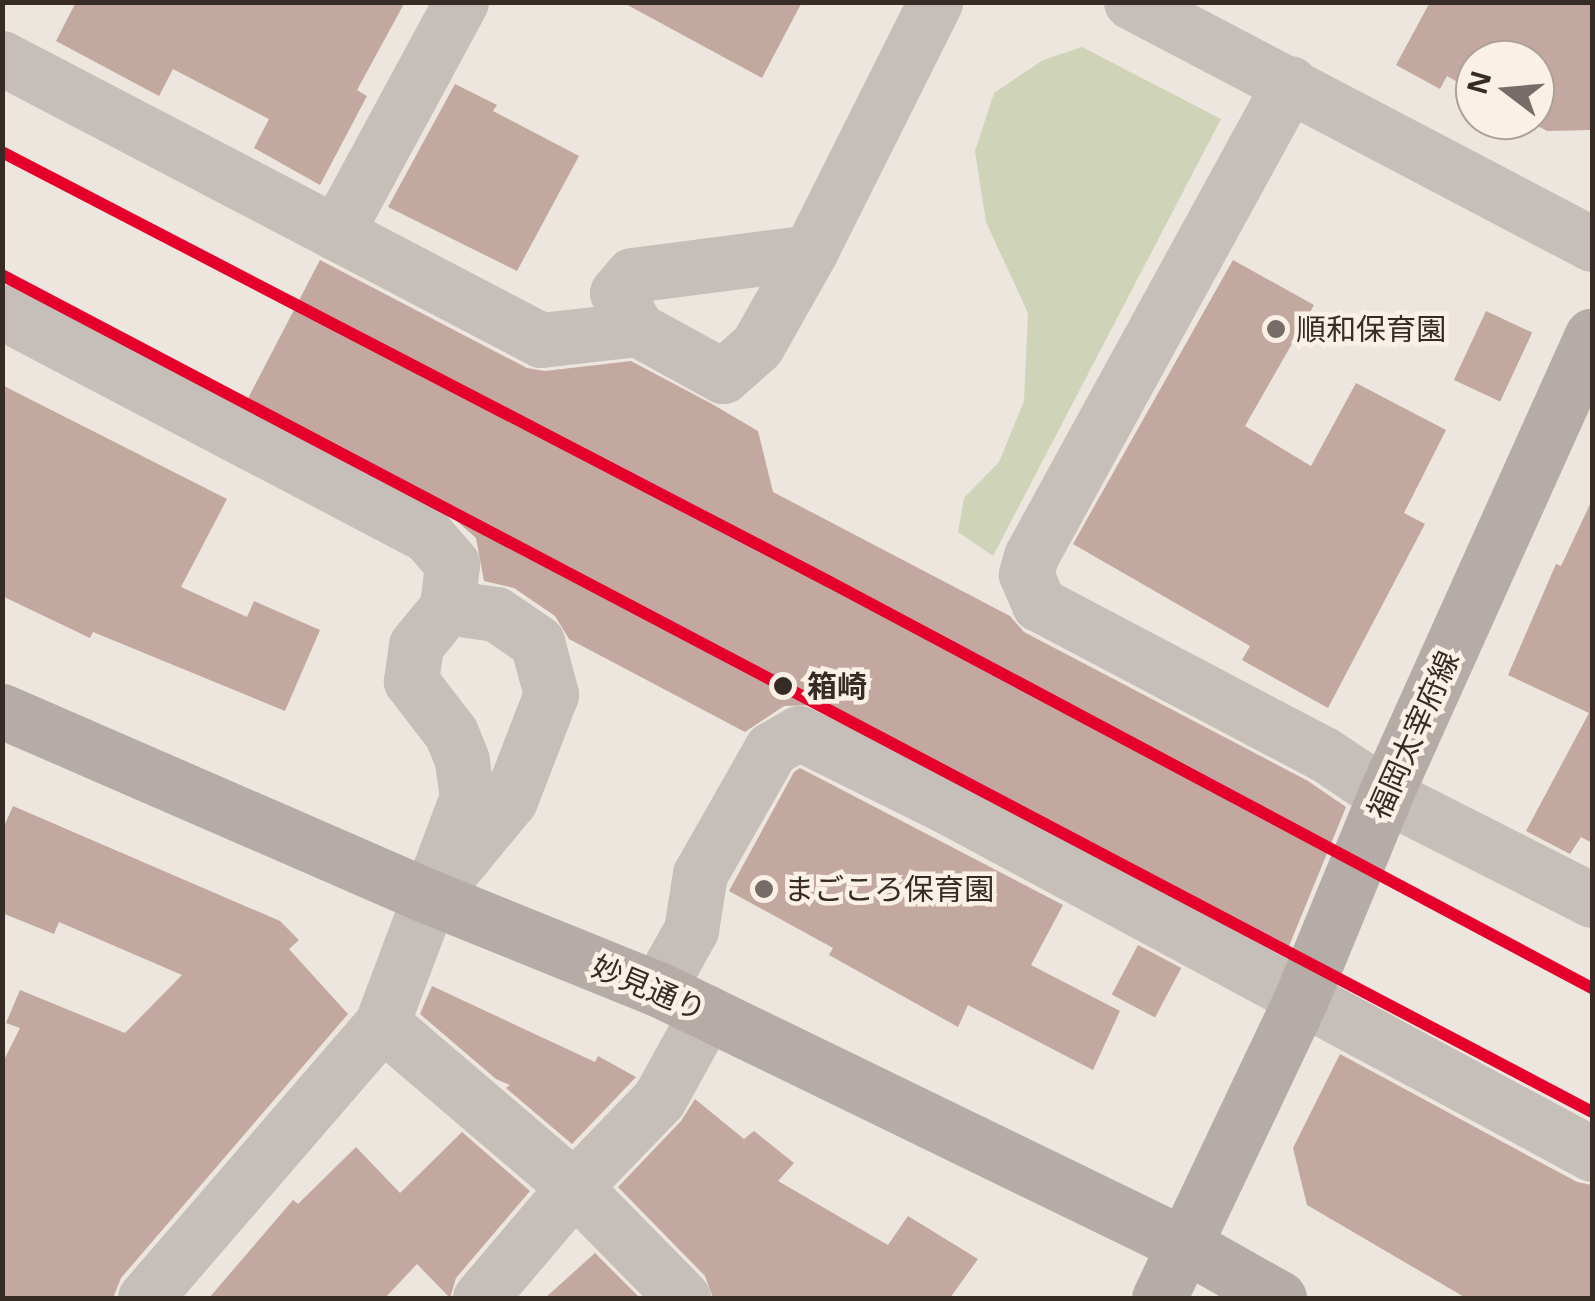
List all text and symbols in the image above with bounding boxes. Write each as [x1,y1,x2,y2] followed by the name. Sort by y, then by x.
[1455,40,1555,140] north arrow
[1457,66,1499,98] text: N
[1296,311,1446,347] place label: 順和保育園
[1265,318,1287,340] marker: 順和保育園
[1360,645,1466,825] street label: 福岡太宰府線
[807,668,867,704] place label: 箱崎
[768,671,798,701] marker: 箱崎
[784,871,994,907] place label: まごころ保育園
[753,878,775,900] marker: まごころ保育園
[587,948,711,1028] street label: 妙見通り

